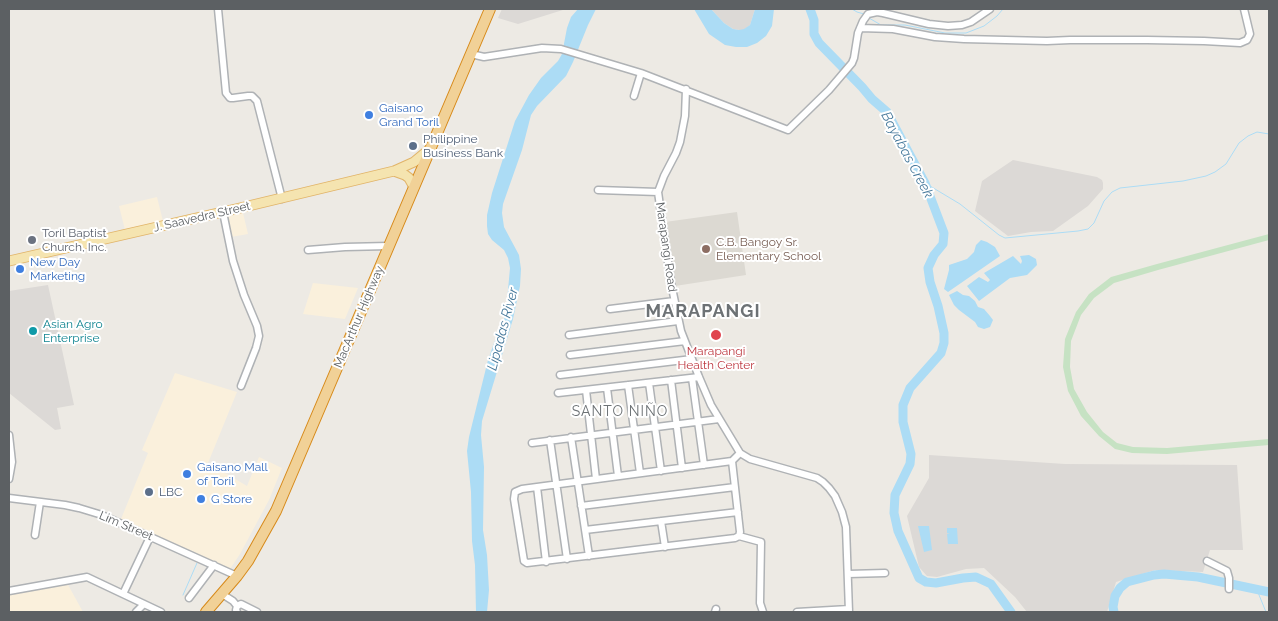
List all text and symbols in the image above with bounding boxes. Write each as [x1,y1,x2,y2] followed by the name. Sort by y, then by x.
[379,101,439,129] place label: Gaisano Grand Toril
[363,109,375,121] marker: Gaisano Grand Toril
[877,109,937,201] water label: Bayabas Creek
[423,132,503,160] place label: Philippine Business Bank
[407,140,419,152] marker: Philippine Business Bank
[152,199,252,235] street label: J. Saavedra Street
[653,201,679,293] street label: Marapangi Road
[42,226,107,254] place label: Toril Baptist Church, Inc.
[26,234,38,246] marker: Toril Baptist Church, Inc.
[716,235,821,263] place label: C.B. Bangoy Sr. Elementary School
[700,243,712,255] marker: C.B. Bangoy Sr. Elementary School
[30,255,85,283] place label: New Day Marketing
[14,263,26,275] marker: New Day Marketing
[331,264,387,370] street label: MacArthur Highway
[484,286,522,372] water label: Lipadas River
[644,301,762,323] district label: MARAPANGI
[43,317,103,345] place label: Asian Agro Enterprise
[27,325,39,337] marker: Asian Agro Enterprise
[709,328,723,342] marker: Marapangi Health Center
[677,344,755,372] place label: Marapangi Health Center
[571,404,669,420] district label: SANTO NIÑO
[197,460,268,488] place label: Gaisano Mall of Toril
[181,468,193,480] marker: Gaisano Mall of Toril
[159,485,182,499] place label: LBC
[143,486,155,498] marker: LBC
[211,492,252,506] place label: G Store
[195,493,207,505] marker: G Store
[97,508,155,544] street label: Lim Street

